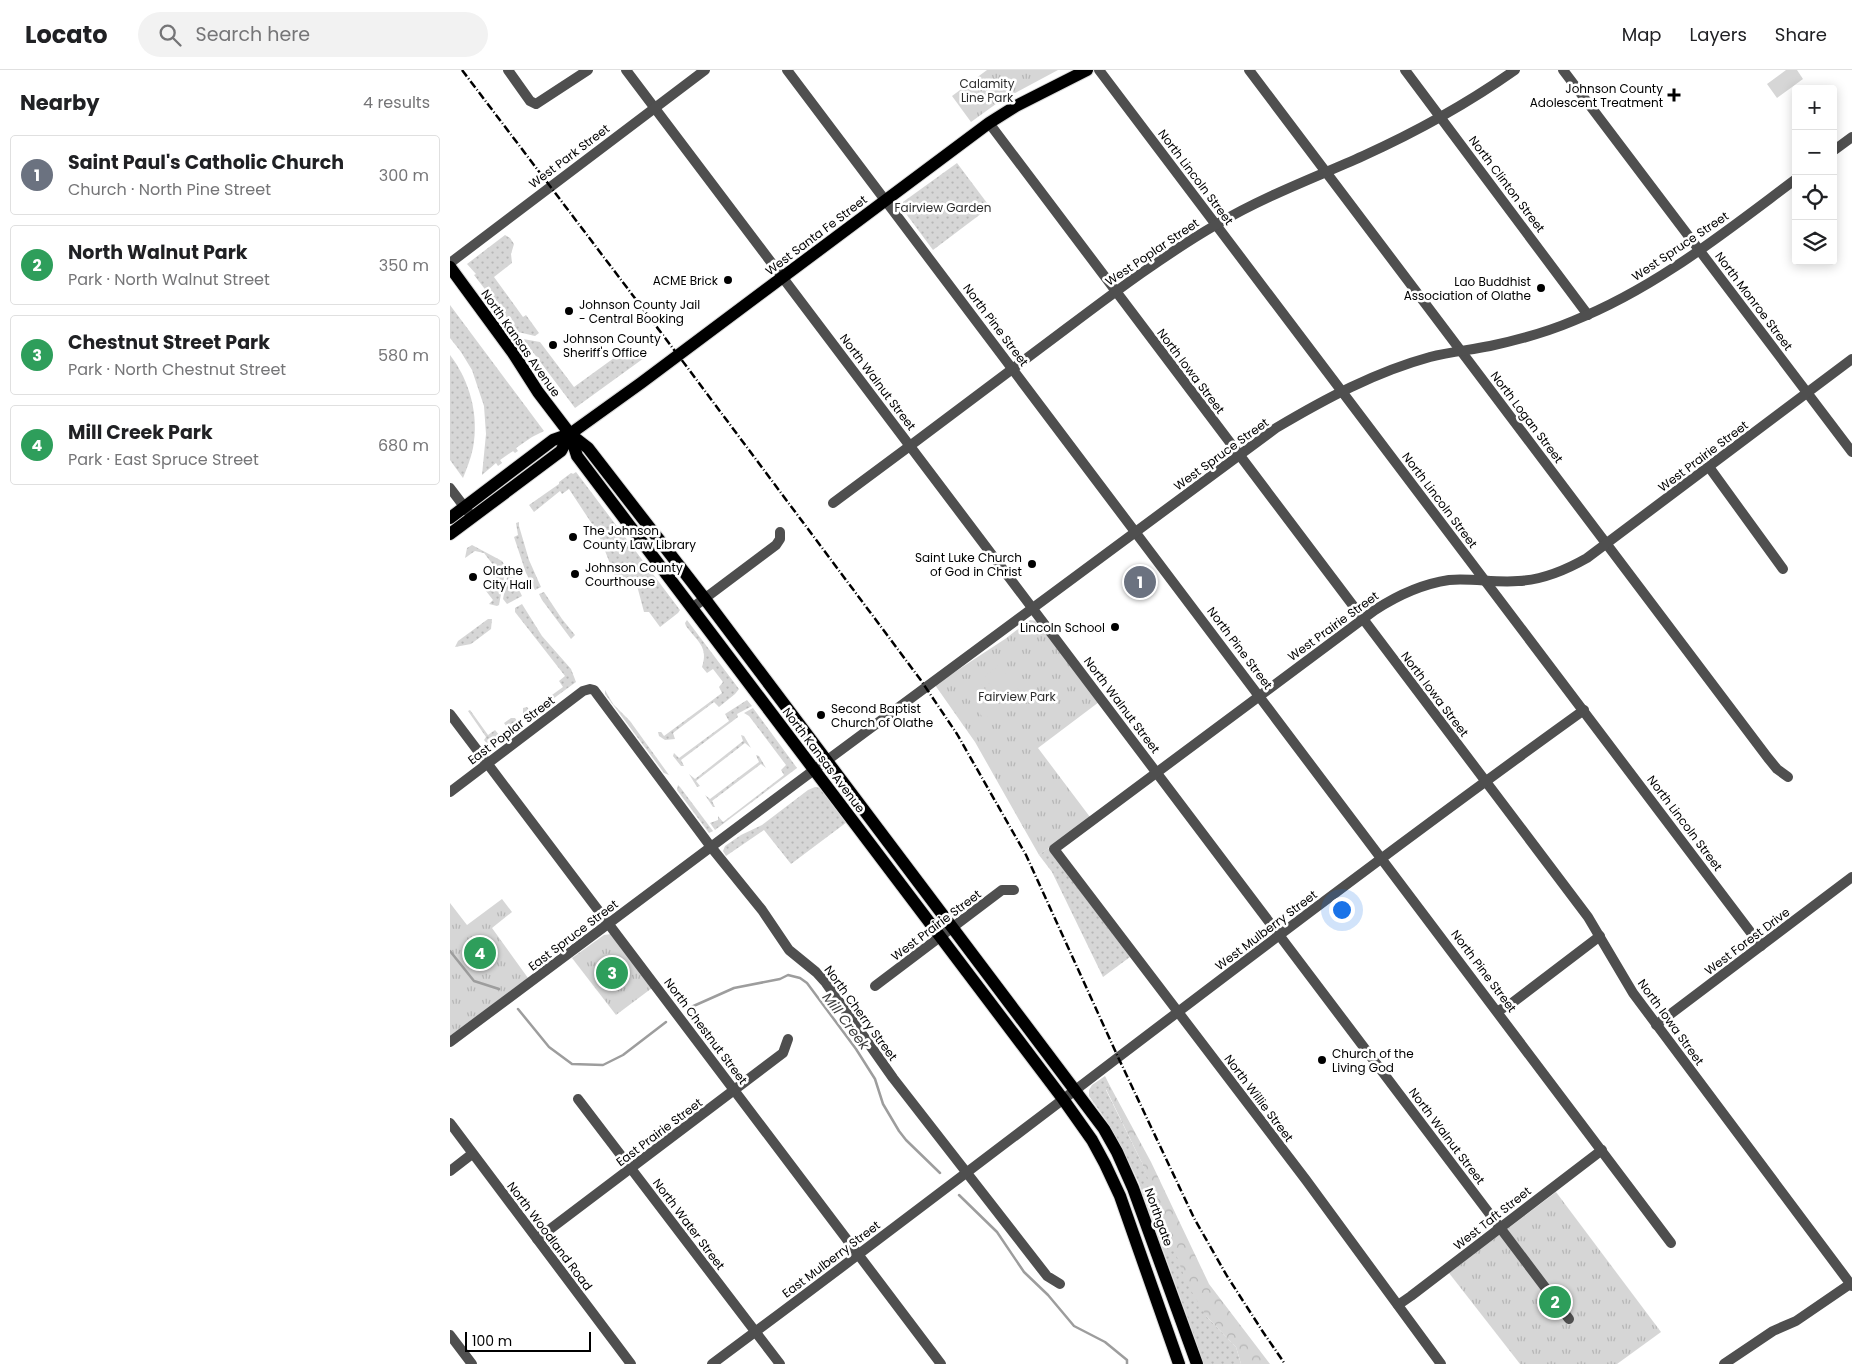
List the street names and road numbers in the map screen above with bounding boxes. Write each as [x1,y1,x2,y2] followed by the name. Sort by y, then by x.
[525,120,613,192] street label: West Park Street
[1154,126,1238,228] street label: North Lincoln Street
[1465,132,1549,236] street label: North Clinton Street
[762,191,870,279] street label: West Santa Fe Street
[1628,207,1732,285] street label: West Spruce Street
[1102,214,1202,290] street label: West Poplar Street
[1711,248,1797,354] street label: North Monroe Street
[959,280,1033,370] street label: North Pine Street
[477,286,565,400] street label: North Kansas Avenue
[1153,325,1229,417] street label: North Iowa Street
[836,330,920,434] street label: North Walnut Street
[1487,368,1567,466] street label: North Logan Street
[1170,414,1272,494] street label: West Spruce Street
[1654,417,1752,495] street label: West Prairie Street
[1398,449,1482,551] street label: North Lincoln Street
[1284,587,1382,665] street label: West Prairie Street
[1203,603,1277,693] street label: North Pine Street
[1397,648,1473,740] street label: North Iowa Street
[1080,653,1164,757] street label: North Walnut Street
[464,692,558,768] street label: East Poplar Street
[779,704,869,816] street label: North Kansas Avenue
[1643,772,1727,874] street label: North Lincoln Street
[887,886,985,964] street label: West Prairie Street
[1212,886,1320,974] street label: West Mulberry Street
[525,896,621,974] street label: East Spruce Street
[1701,903,1793,979] street label: West Forest Drive
[1447,926,1521,1016] street label: North Pine Street
[821,962,901,1064] street label: North Cherry Street
[660,974,752,1088] street label: North Chestnut Street
[1634,975,1708,1069] street label: North Iowa Street
[1221,1051,1297,1145] street label: North Willie Street
[1405,1084,1489,1188] street label: North Walnut Street
[612,1094,706,1170] street label: East Prairie Street
[649,1175,729,1273] street label: North Water Street
[503,1178,597,1294] street label: North Woodland Road
[1450,1182,1534,1254] street label: West Taft Street
[1141,1186,1177,1248] street label: Northgate
[778,1217,884,1301] street label: East Mulberry Street

